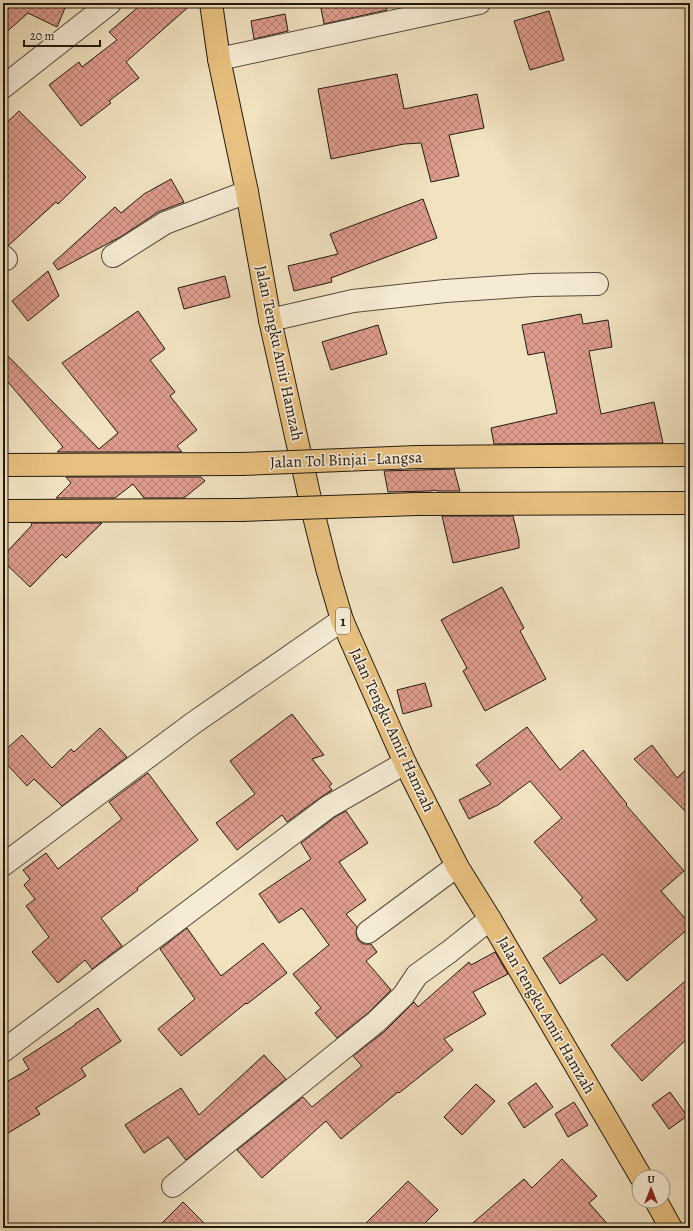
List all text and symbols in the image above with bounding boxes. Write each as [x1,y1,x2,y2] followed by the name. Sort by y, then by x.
[24,22,100,48] scale bar
[30,28,54,44] text: 20 m
[250,263,308,443] street label: Jalan Tengku Amir Hamzah
[269,446,423,474] street label: Jalan Tol Binjai–Langsa
[336,608,350,634] road number: 1
[344,644,440,816] street label: Jalan Tengku Amir Hamzah
[492,932,601,1098] street label: Jalan Tengku Amir Hamzah
[631,1169,671,1209] north arrow
[647,1172,655,1187] text: U

